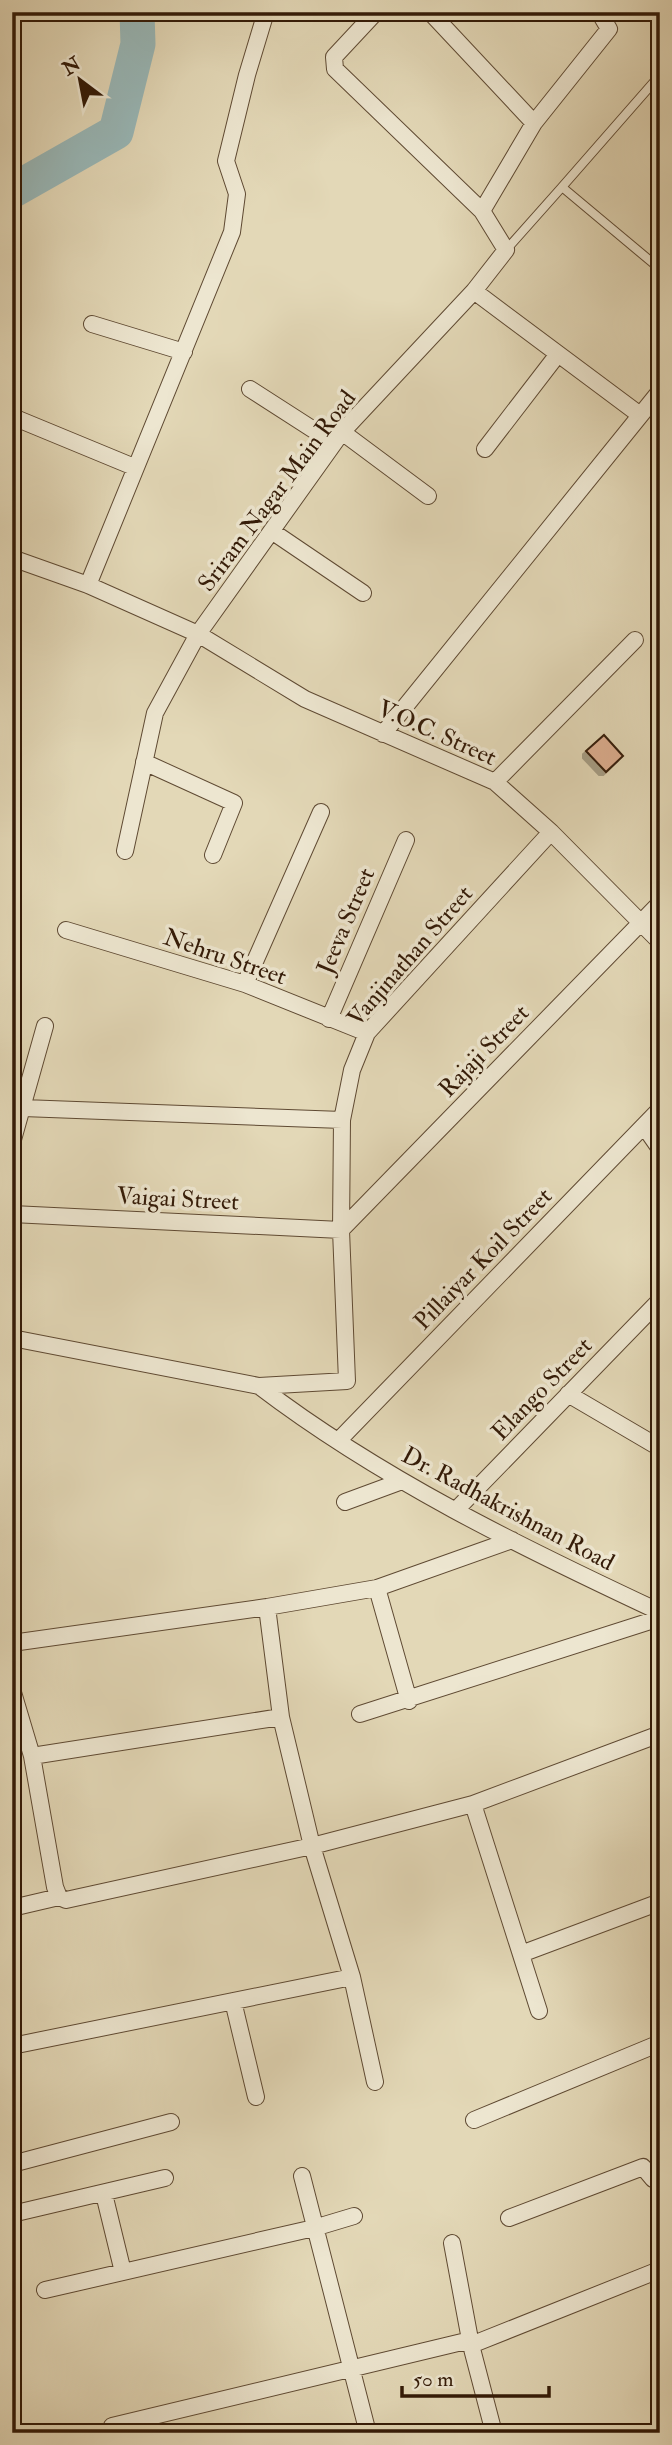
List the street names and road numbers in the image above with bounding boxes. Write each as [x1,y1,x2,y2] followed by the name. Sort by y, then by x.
[191,384,363,598] street label: Sriram Nagar Main Road
[373,693,501,773] street label: V.O.C. Street
[309,863,382,980] street label: Jeeva Street
[340,879,480,1033] street label: Vanjinathan Street
[160,922,291,993] street label: Nehru Street
[432,998,536,1104] street label: Rajaji Street
[116,1180,240,1218] street label: Vaigai Street
[407,1181,559,1337] street label: Pillaiyar Koil Street
[485,1331,599,1447] street label: Elango Street
[396,1440,620,1578] street label: Dr. Radhakrishnan Road

